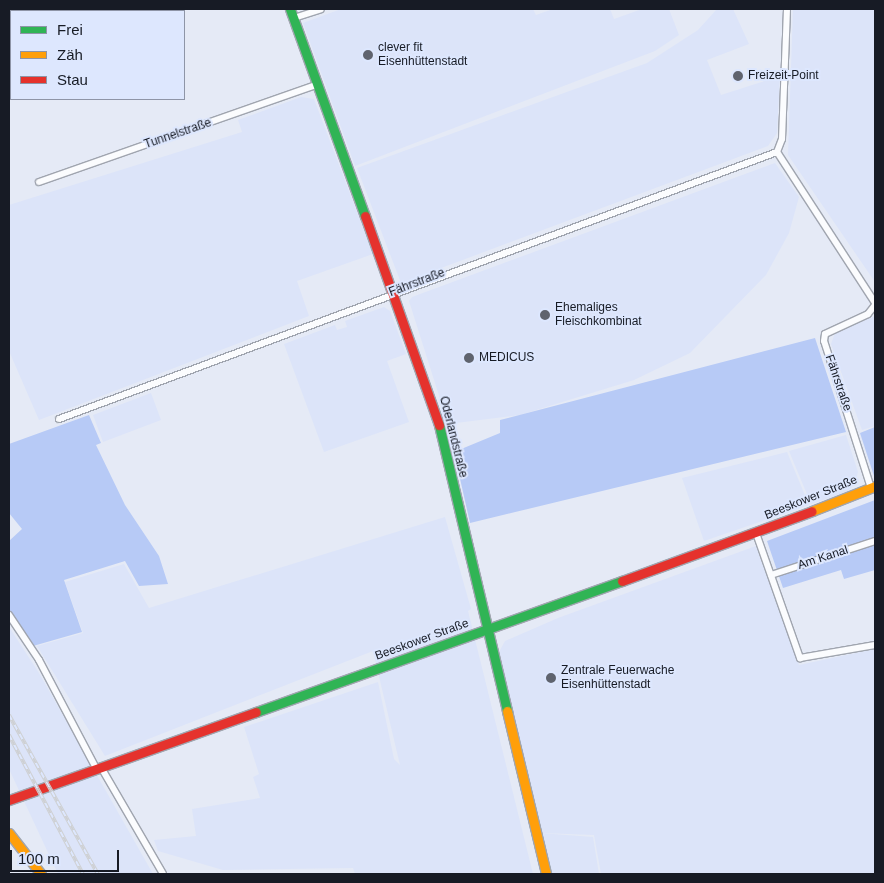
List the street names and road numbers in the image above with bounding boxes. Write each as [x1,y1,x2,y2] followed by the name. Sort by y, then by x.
[142,116,214,152] street label: Tunnelstraße
[387,266,447,300] street label: Fährstraße
[822,353,854,413] street label: Fährstraße
[436,395,470,479] street label: Oderlandstraße
[763,473,859,523] street label: Beeskower Straße
[796,543,850,573] street label: Am Kanal
[373,616,471,664] street label: Beeskower Straße

